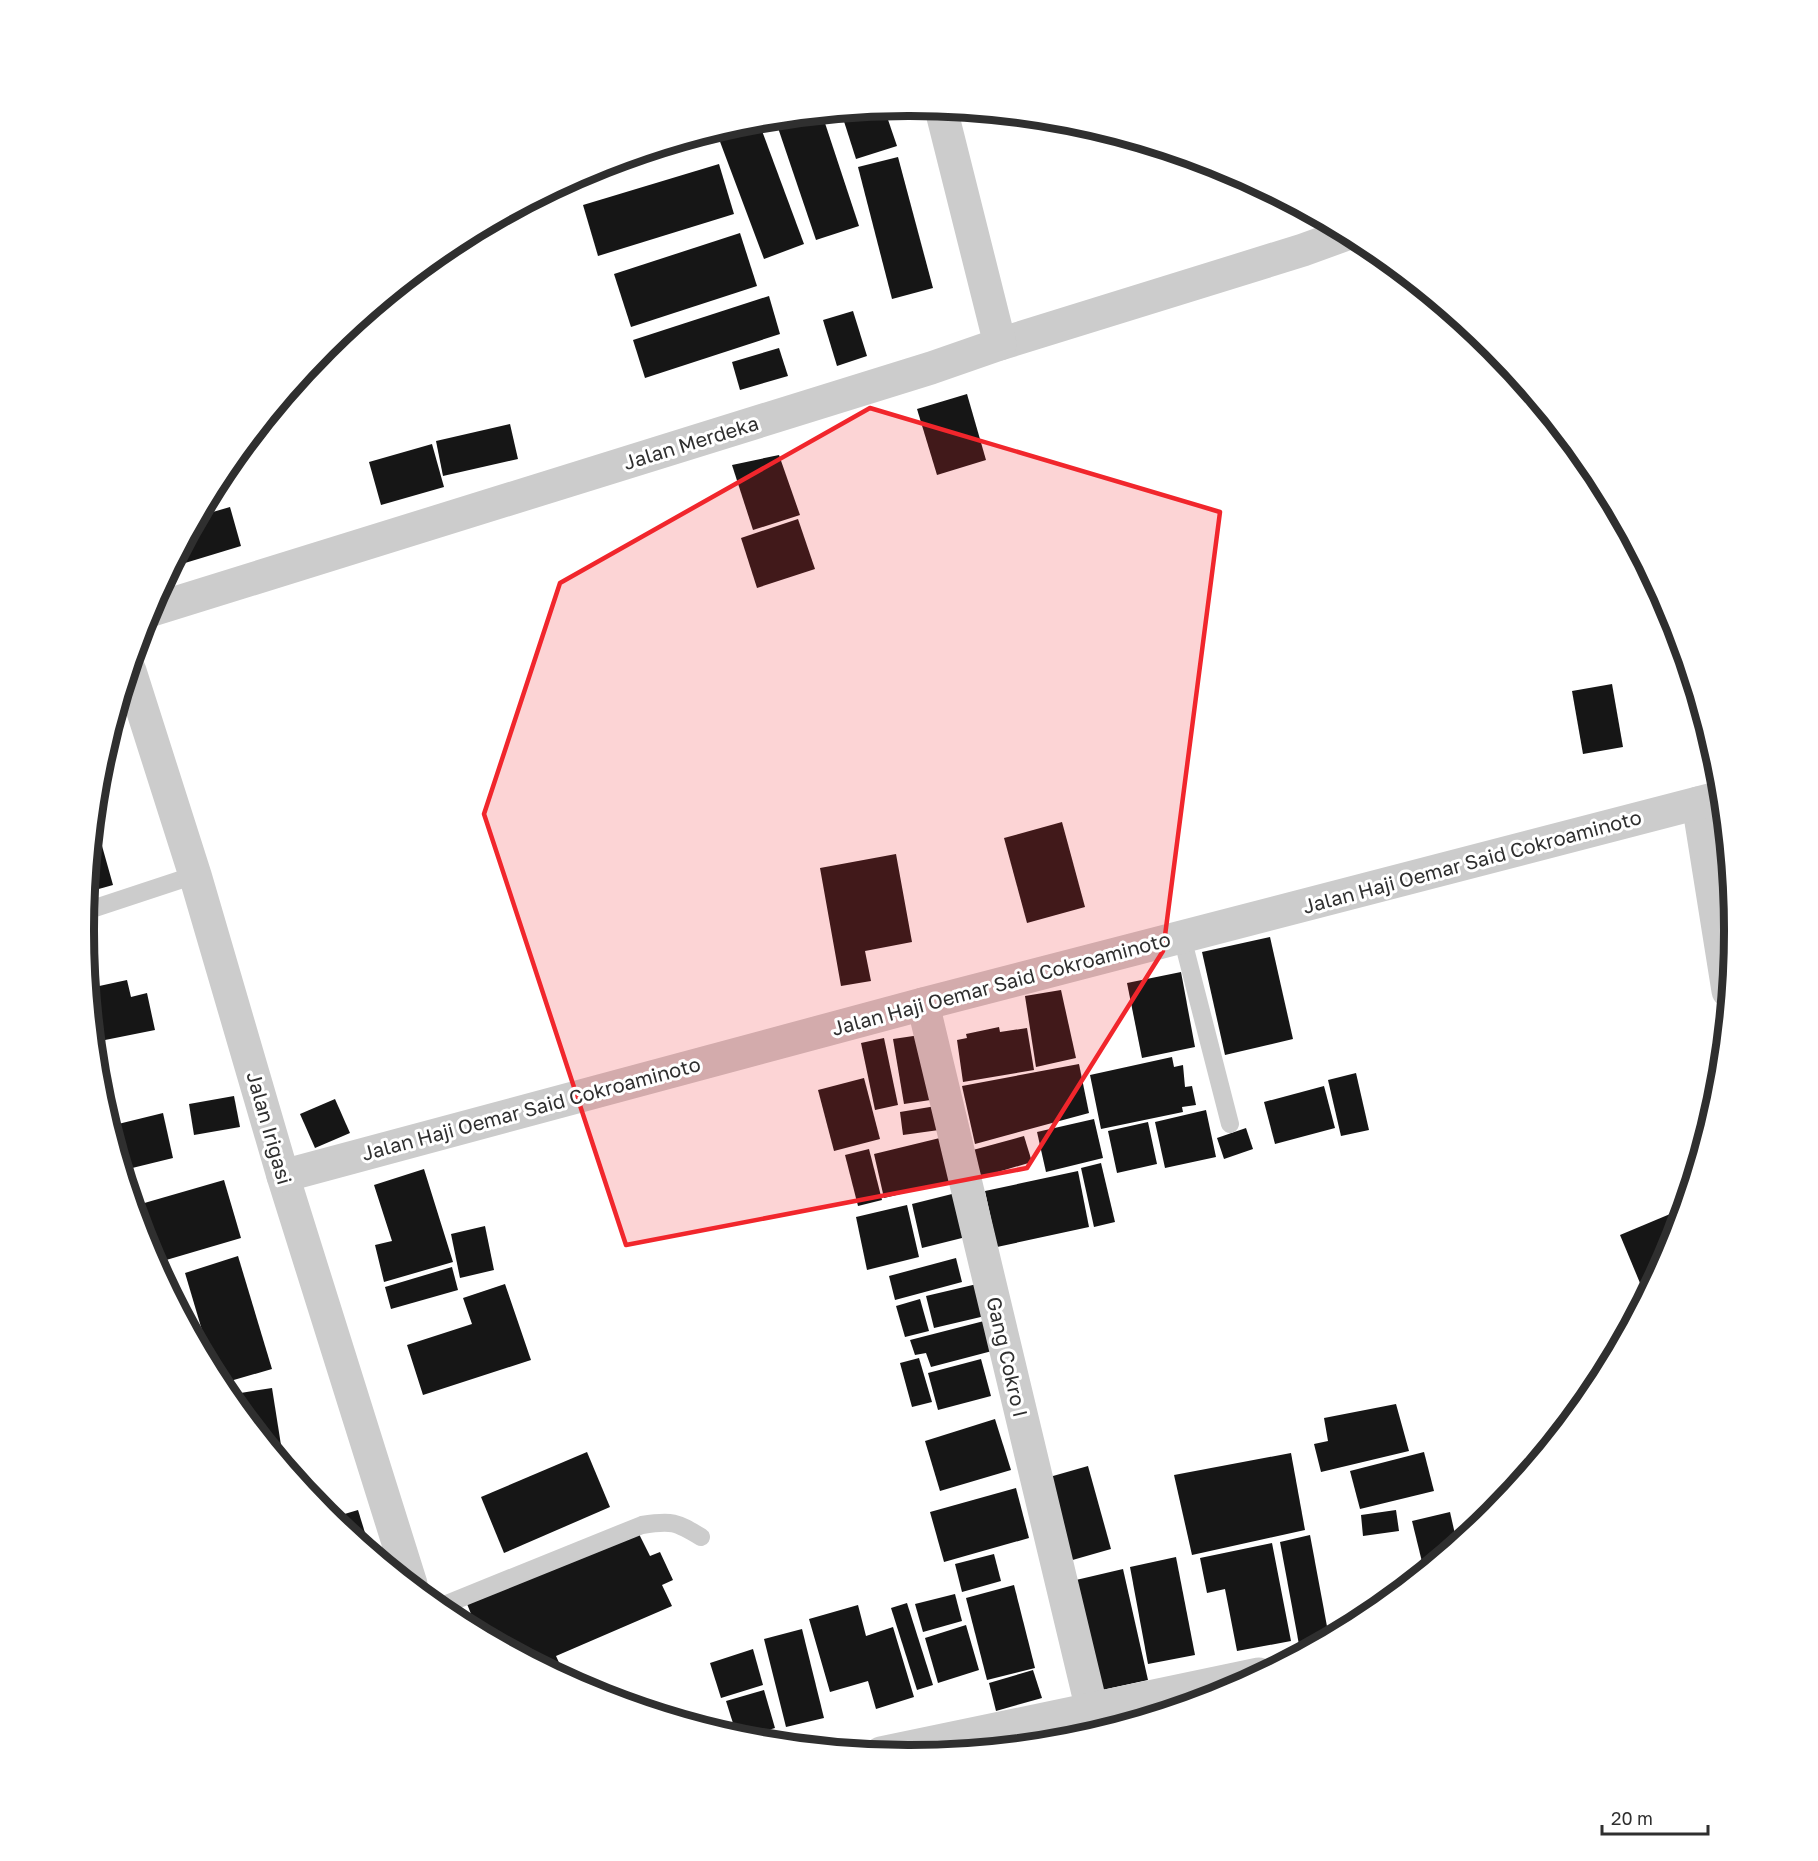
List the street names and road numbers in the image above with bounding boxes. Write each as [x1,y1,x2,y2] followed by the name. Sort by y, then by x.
[620,410,761,474] street label: Jalan Merdeka
[1300,804,1644,918] street label: Jalan Haji Oemar Said Cokroaminoto
[829,926,1173,1040] street label: Jalan Haji Oemar Said Cokroaminoto
[359,1051,703,1165] street label: Jalan Haji Oemar Said Cokroaminoto
[242,1068,298,1187] street label: Jalan Irigasi
[982,1294,1033,1419] street label: Gang Cokro I

